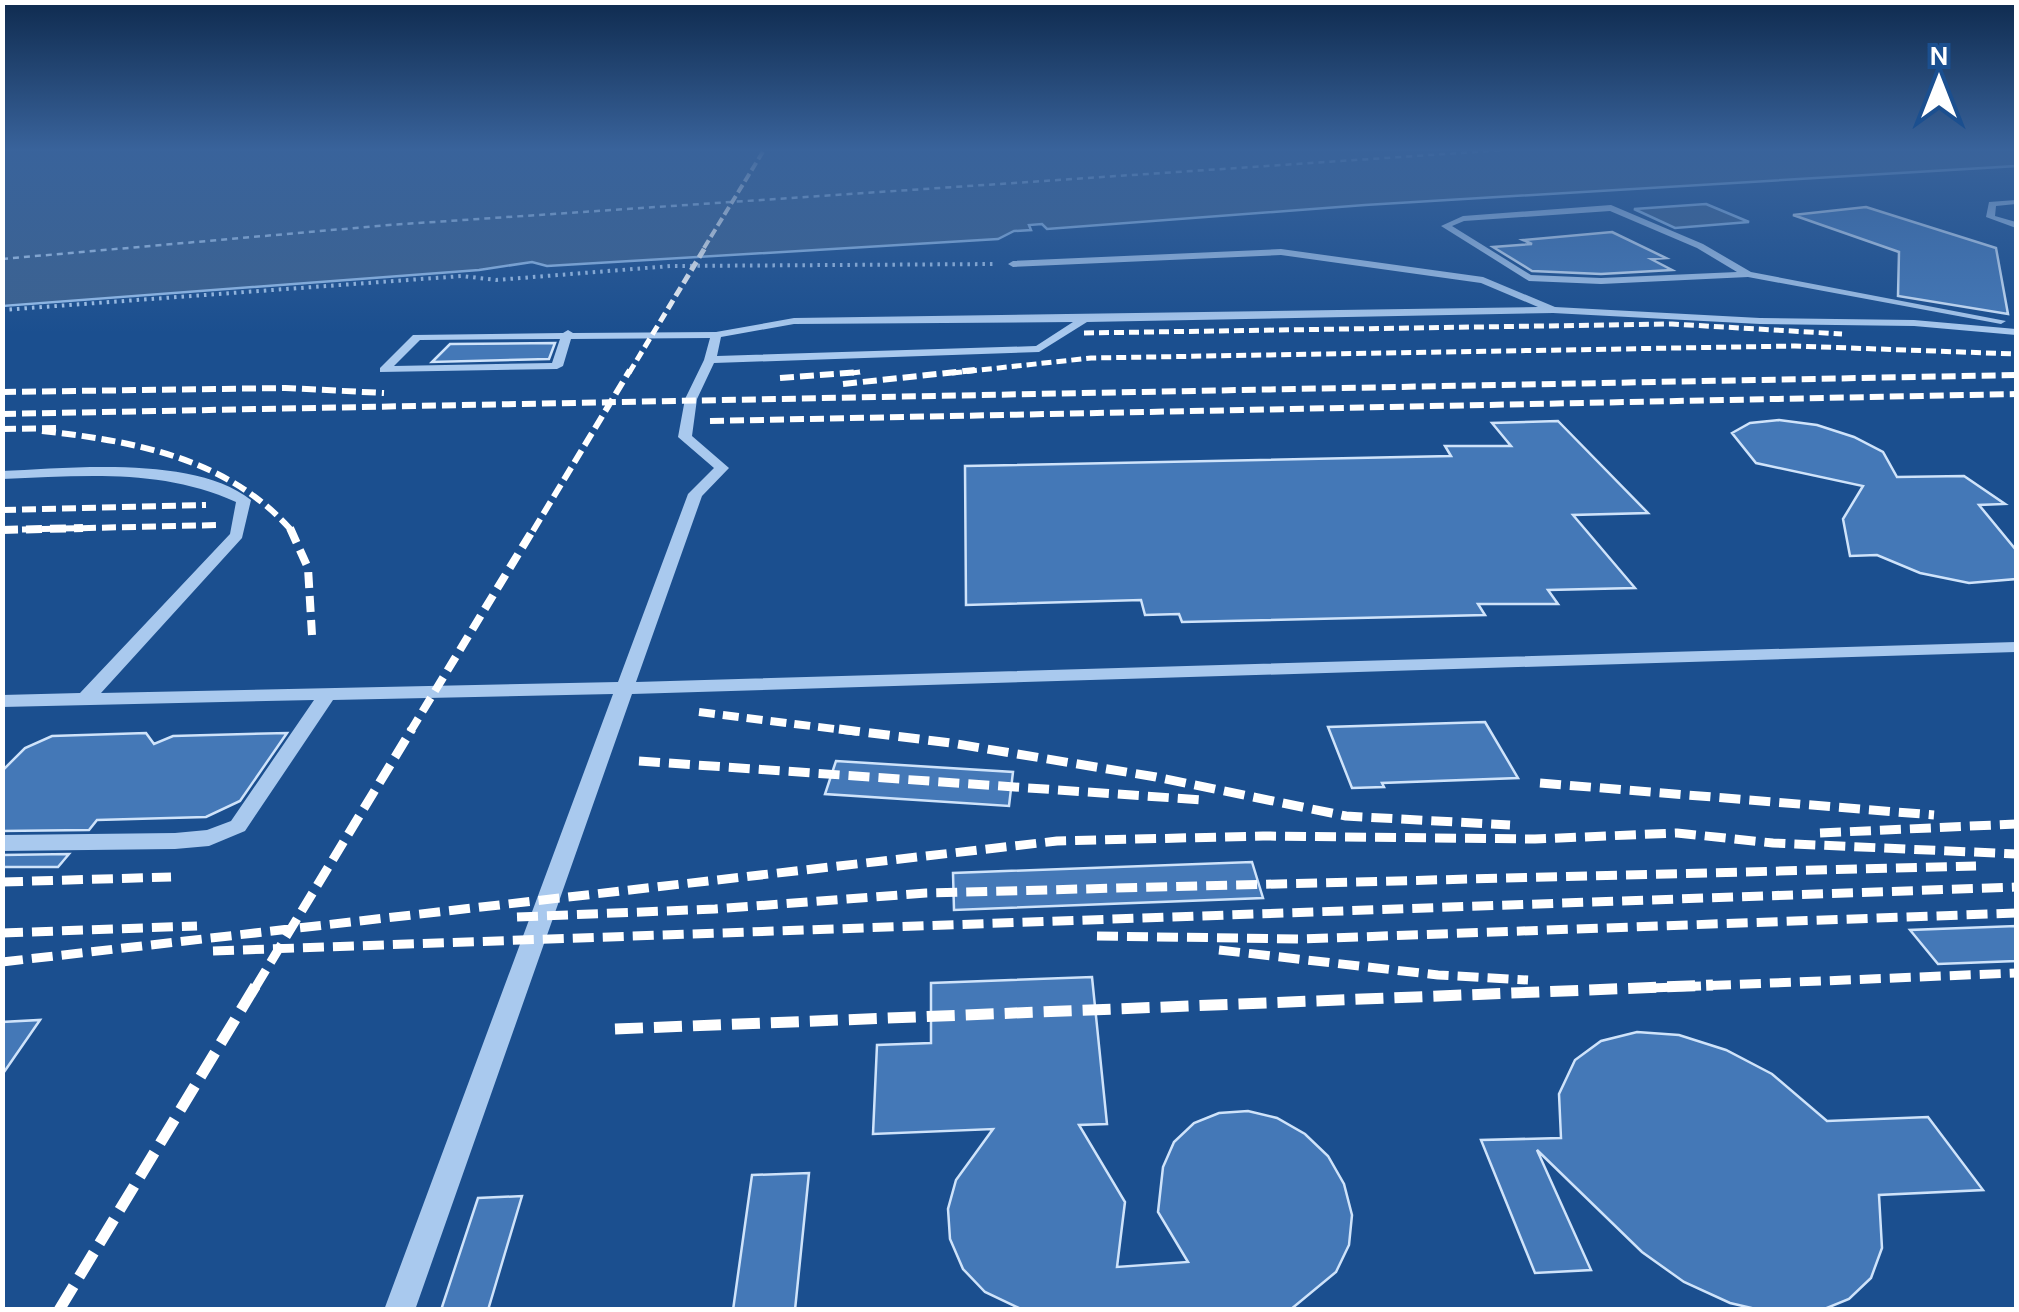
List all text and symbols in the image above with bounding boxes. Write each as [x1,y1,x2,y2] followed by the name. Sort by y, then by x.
[1889,30,1989,130] north arrow
[1929,39,1949,72] text: N

